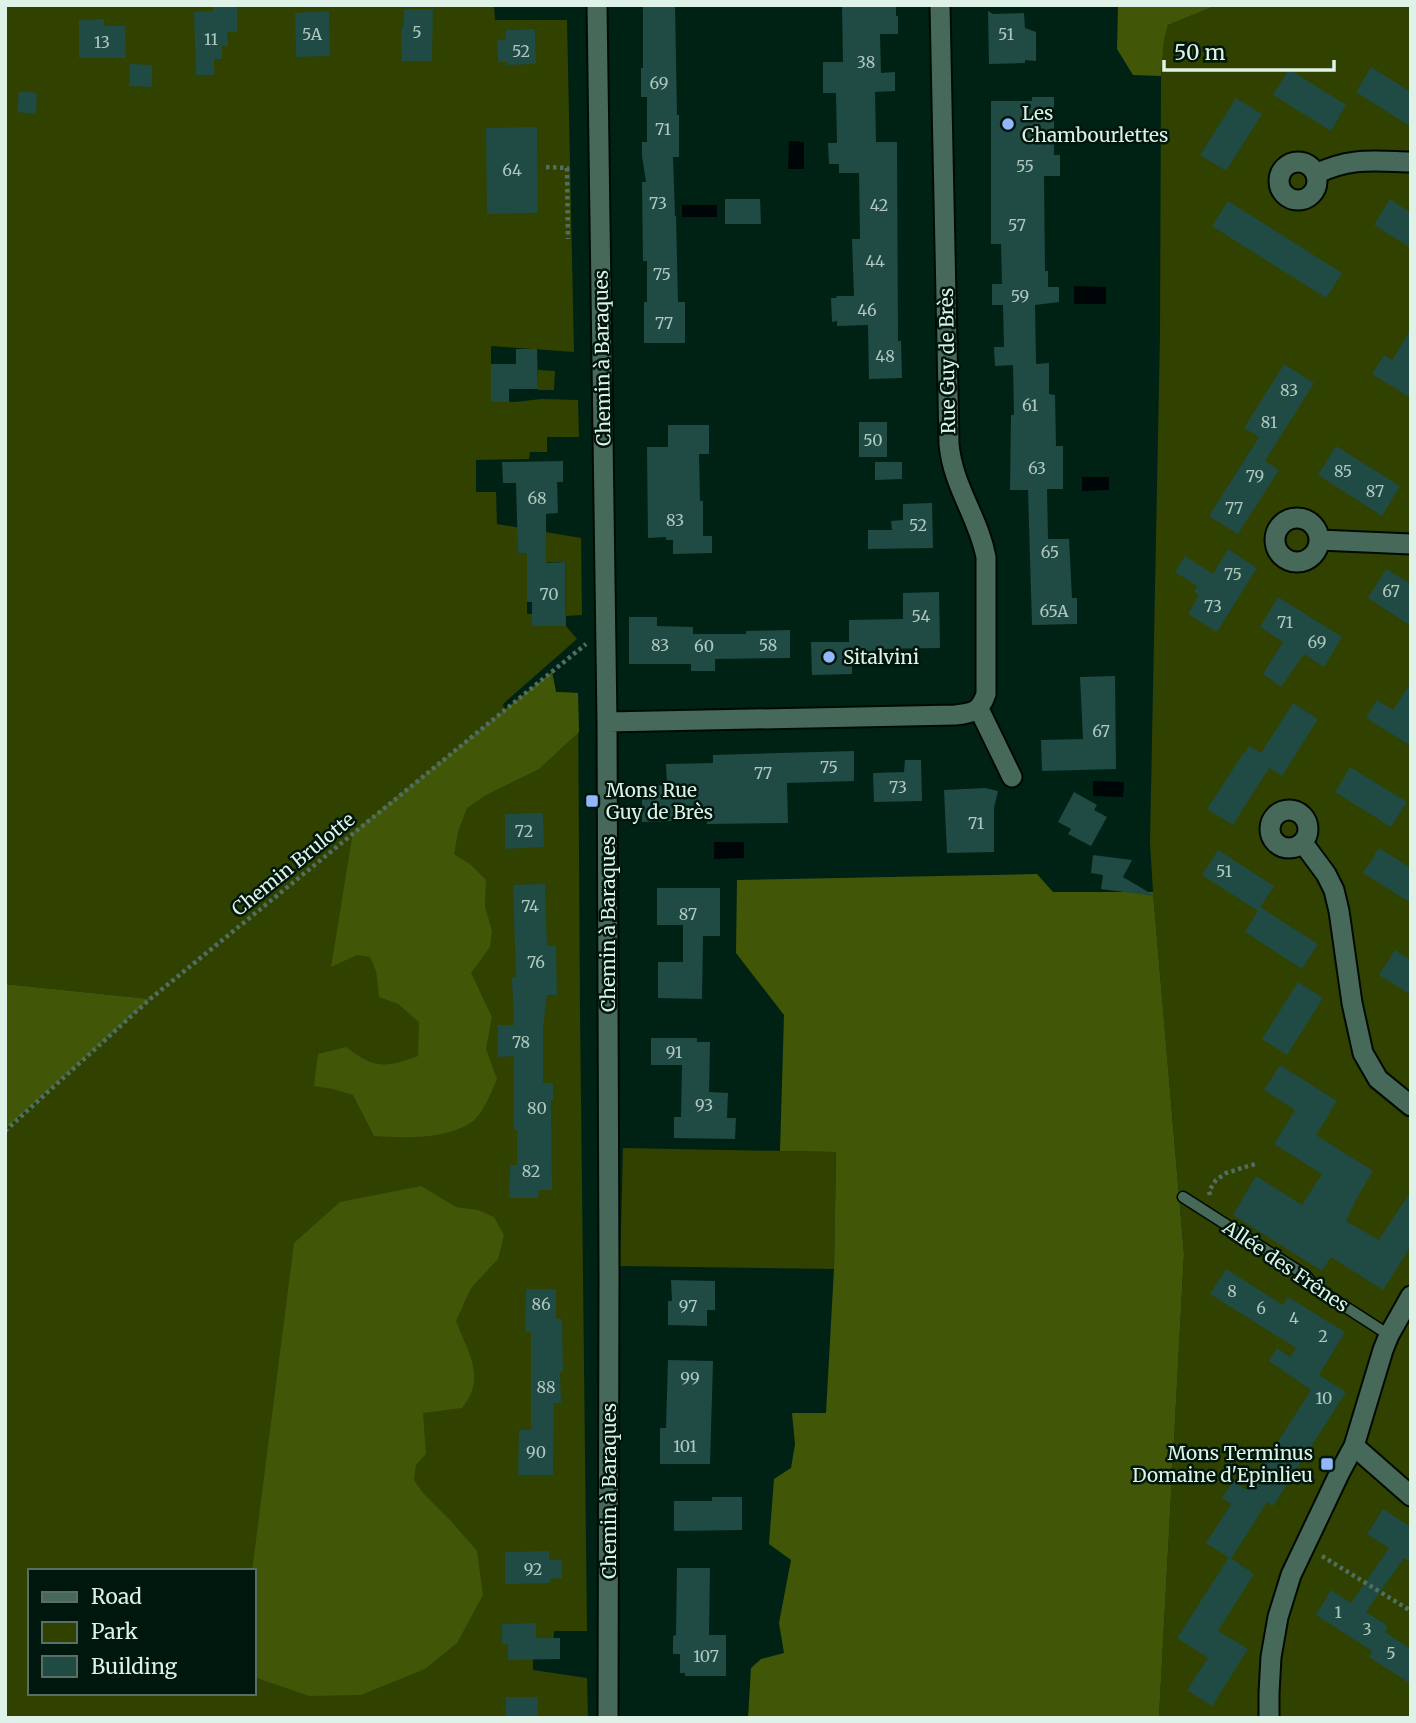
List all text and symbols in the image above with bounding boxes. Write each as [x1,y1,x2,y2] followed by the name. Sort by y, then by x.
[412,22,422,42] house number: 5
[302,24,323,44] house number: 5A
[998,24,1014,44] house number: 51
[1164,28,1334,72] scale bar
[204,29,218,49] house number: 11
[94,32,110,52] house number: 13
[1174,39,1225,66] text: 50 m
[512,41,530,61] house number: 52
[857,52,875,72] house number: 38
[650,73,668,93] house number: 69
[1022,101,1168,147] place label: Les Chambourlettes
[1000,116,1016,132] marker: Les Chambourlettes
[655,119,671,139] house number: 71
[1016,156,1034,176] house number: 55
[502,160,522,180] house number: 64
[649,193,667,213] house number: 73
[870,195,888,215] house number: 42
[1008,215,1026,235] house number: 57
[865,251,885,271] house number: 44
[653,264,671,284] house number: 75
[588,270,616,446] street label: Chemin à Baraques
[1011,286,1029,306] house number: 59
[934,288,960,434] street label: Rue Guy de Brès
[857,300,877,320] house number: 46
[655,313,673,333] house number: 77
[875,346,895,366] house number: 48
[1280,380,1298,400] house number: 83
[1022,395,1038,415] house number: 61
[1261,412,1277,432] house number: 81
[863,430,883,450] house number: 50
[1028,458,1046,478] house number: 63
[1334,461,1352,481] house number: 85
[1246,466,1264,486] house number: 79
[1366,481,1384,501] house number: 87
[527,488,547,508] house number: 68
[1225,498,1243,518] house number: 77
[666,510,684,530] house number: 83
[909,515,927,535] house number: 52
[1041,542,1059,562] house number: 65
[1224,564,1242,584] house number: 75
[1382,581,1400,601] house number: 67
[540,584,559,604] house number: 70
[1204,596,1222,616] house number: 73
[1039,601,1069,621] house number: 65A
[912,606,931,626] house number: 54
[1277,612,1293,632] house number: 71
[1308,632,1326,652] house number: 69
[651,635,669,655] house number: 83
[759,635,777,655] house number: 58
[694,636,714,656] house number: 60
[843,645,919,669] place label: Sitalvini
[821,649,837,665] marker: Sitalvini
[1092,721,1110,741] house number: 67
[820,757,838,777] house number: 75
[754,763,772,783] house number: 77
[889,777,907,797] house number: 73
[606,778,713,824] place label: Mons Rue Guy de Brès
[584,793,600,809] marker: Mons Rue Guy de Brès
[227,807,359,921] street label: Chemin Brulotte
[968,813,984,833] house number: 71
[515,821,533,841] house number: 72
[596,836,620,1012] street label: Chemin à Baraques
[1216,861,1232,881] house number: 51
[521,896,539,916] house number: 74
[679,904,697,924] house number: 87
[527,952,545,972] house number: 76
[512,1032,530,1052] house number: 78
[666,1042,682,1062] house number: 91
[695,1095,713,1115] house number: 93
[527,1098,547,1118] house number: 80
[522,1161,540,1181] house number: 82
[1218,1214,1354,1317] street label: Allée des Frênes
[1227,1281,1237,1301] house number: 8
[531,1294,551,1314] house number: 86
[679,1296,697,1316] house number: 97
[1256,1298,1266,1318] house number: 6
[1289,1308,1299,1328] house number: 4
[1318,1326,1328,1346] house number: 2
[680,1368,700,1388] house number: 99
[536,1377,556,1397] house number: 88
[1316,1388,1332,1408] house number: 10
[597,1403,621,1579] street label: Chemin à Baraques
[673,1436,697,1456] house number: 101
[1132,1441,1313,1487] place label: Mons Terminus Domaine d'Epinlieu
[526,1442,546,1462] house number: 90
[1319,1456,1335,1472] marker: Mons Terminus Domaine d'Epinlieu
[524,1559,542,1579] house number: 92
[28,1569,256,1695] legend
[91,1583,142,1610] text: Road
[1334,1602,1342,1622] house number: 1
[91,1618,138,1645] text: Park
[1362,1619,1372,1639] house number: 3
[1386,1643,1396,1663] house number: 5
[693,1646,719,1666] house number: 107
[91,1653,178,1680] text: Building

